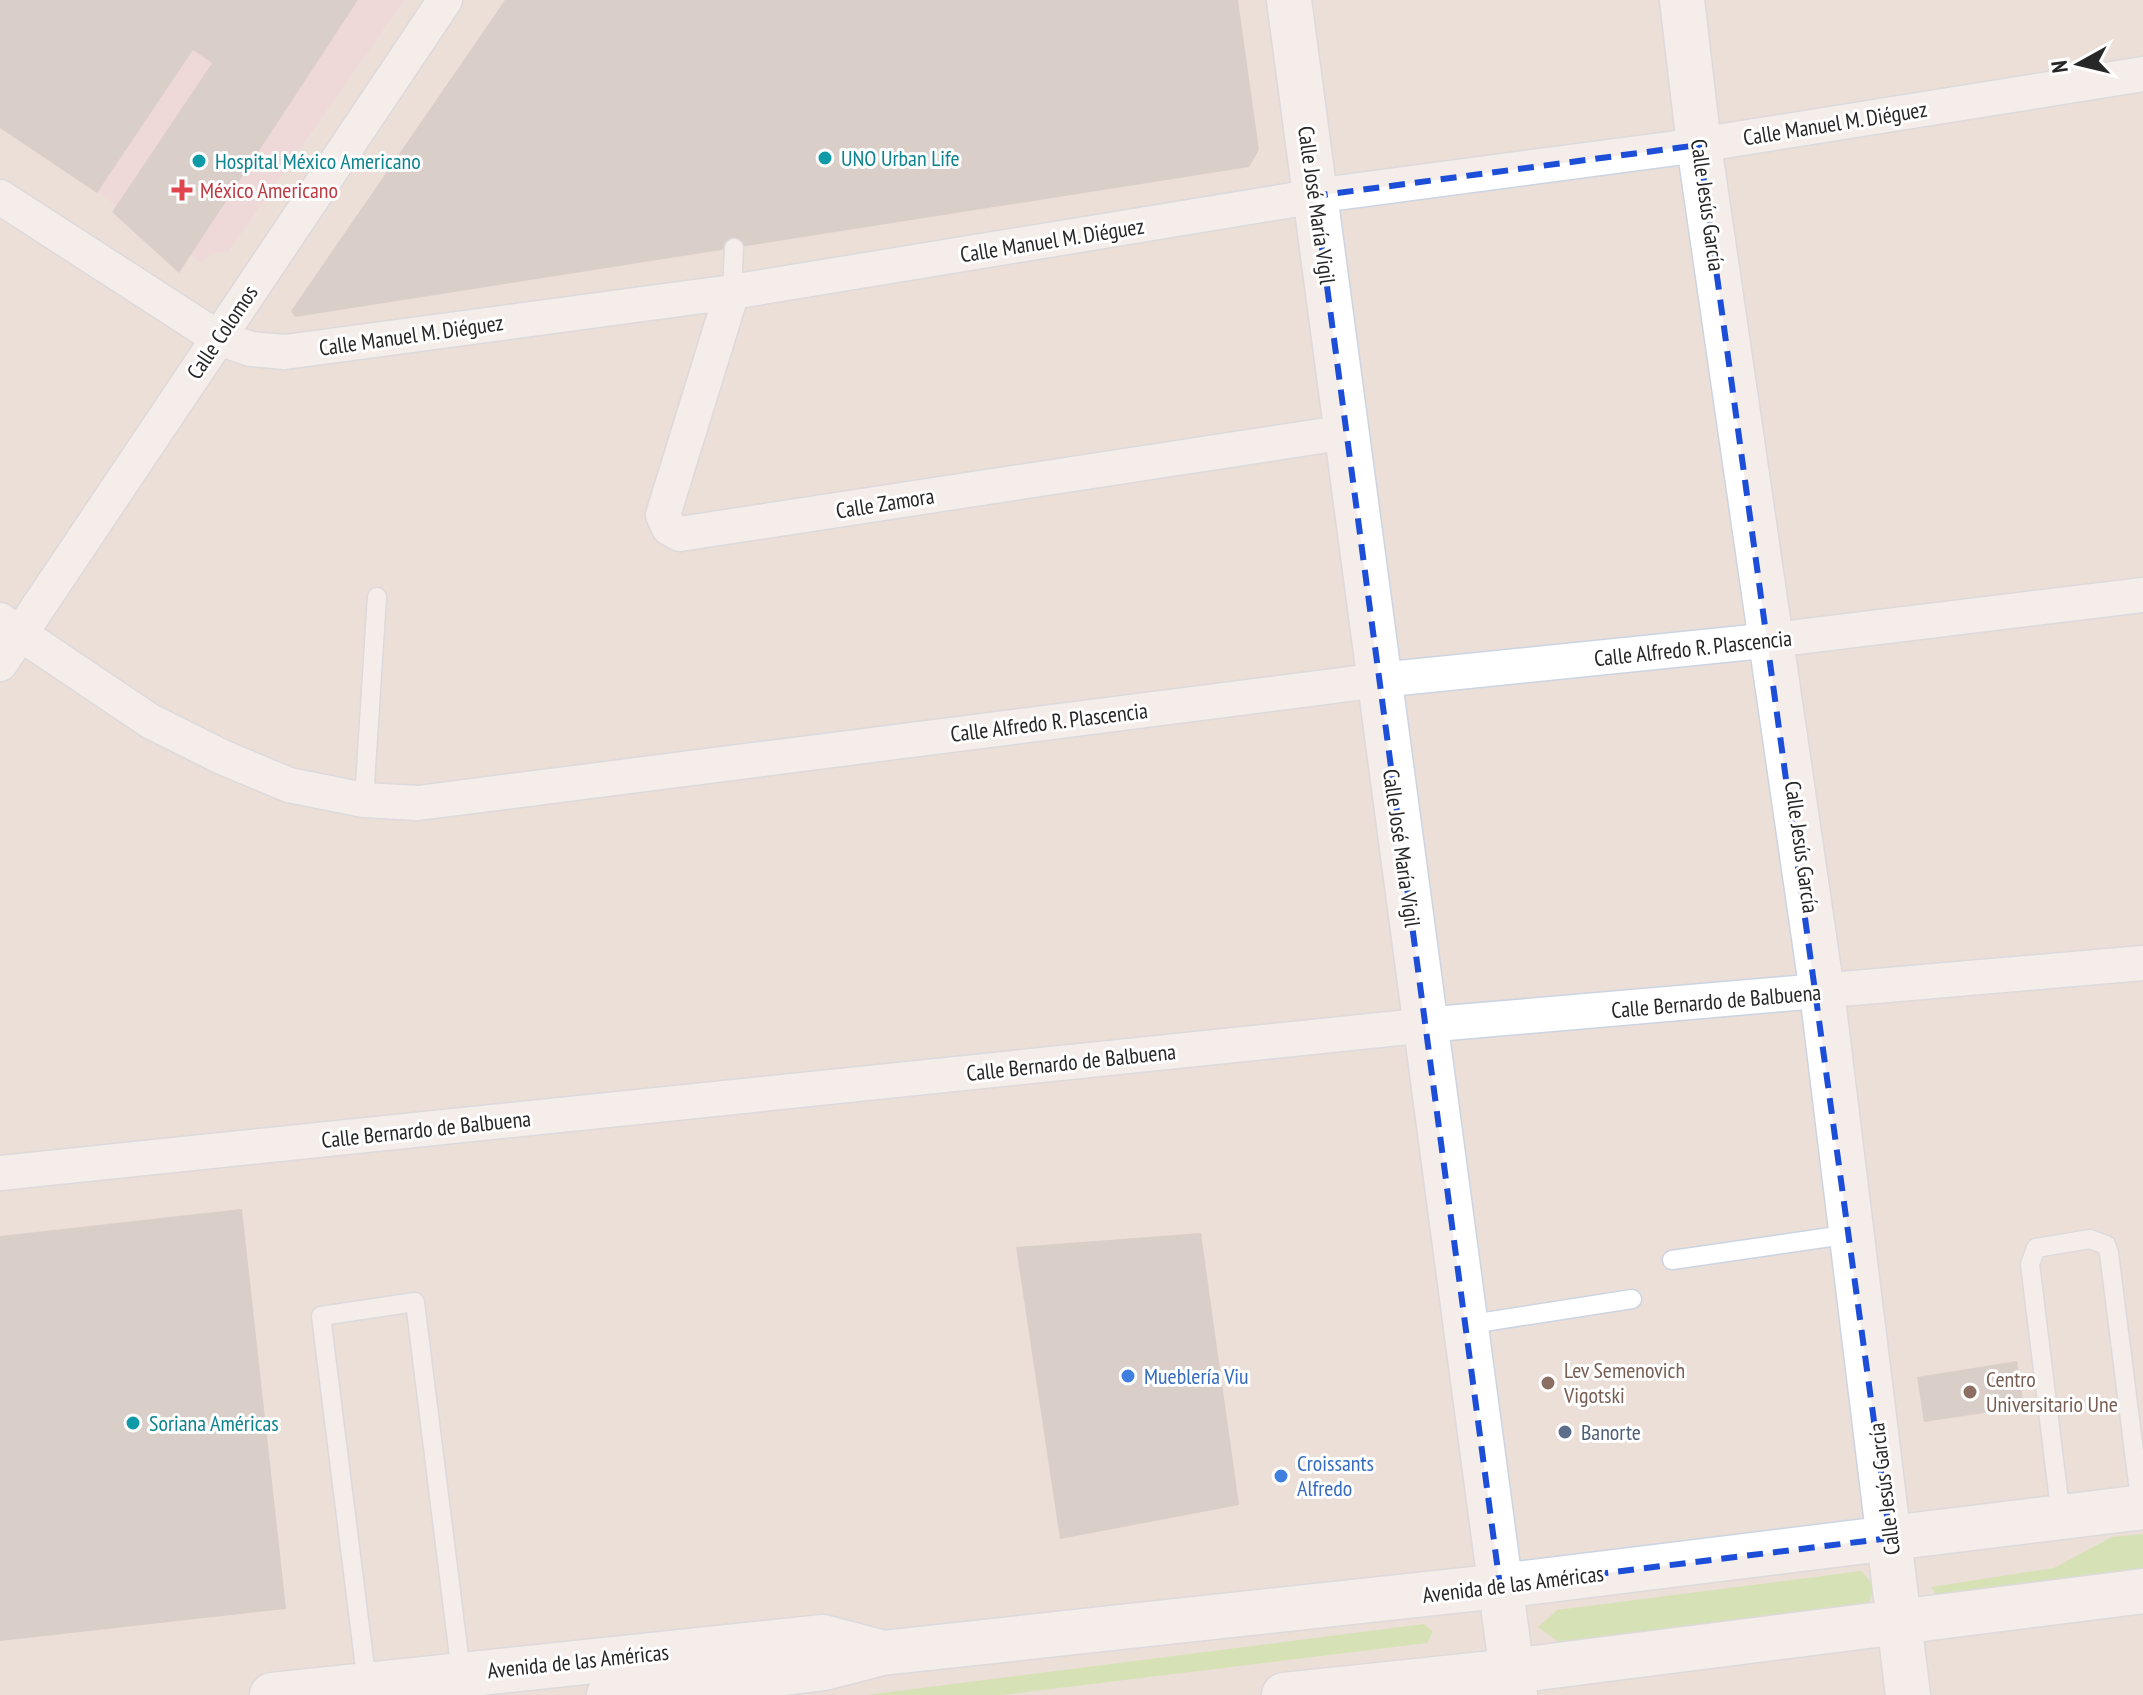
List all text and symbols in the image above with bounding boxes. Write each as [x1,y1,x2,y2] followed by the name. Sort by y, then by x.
[2039,24,2119,104] north arrow
[2045,59,2074,75] text: N
[1741,95,1929,151] street label: Calle Manuel M. Diéguez
[1292,124,1342,287] street label: Calle José María Vigil
[1685,137,1731,273] street label: Calle Jesús García
[841,144,960,172] place label: UNO Urban Life
[215,147,421,175] place label: Hospital México Americano
[816,149,834,167] marker: UNO Urban Life
[190,152,208,170] marker: Hospital México Americano
[200,176,338,204] place label: México Americano
[171,179,193,201] marker: México Americano
[958,212,1146,268] street label: Calle Manuel M. Diéguez
[180,280,264,384] street label: Calle Colomos
[317,308,505,362] street label: Calle Manuel M. Diéguez
[834,481,936,525] street label: Calle Zamora
[1593,624,1793,672] street label: Calle Alfredo R. Plascencia
[949,696,1149,748] street label: Calle Alfredo R. Plascencia
[1377,767,1427,930] street label: Calle José María Vigil
[1779,779,1825,915] street label: Calle Jesús García
[1610,978,1822,1024] street label: Calle Bernardo de Balbuena
[965,1037,1177,1087] street label: Calle Bernardo de Balbuena
[320,1104,532,1154] street label: Calle Bernardo de Balbuena
[1563,1356,1685,1409] place label: Lev Semenovich Vigotski
[1144,1362,1249,1390] place label: Mueblería Viu
[1986,1365,2118,1418] place label: Centro Universitario Une
[1119,1367,1137,1385] marker: Mueblería Viu
[1539,1374,1557,1392] marker: Lev Semenovich Vigotski
[1961,1383,1979,1401] marker: Centro Universitario Une
[149,1409,279,1437] place label: Soriana Américas
[124,1414,142,1432] marker: Soriana Américas
[1581,1418,1641,1446] place label: Banorte
[1862,1421,1906,1557] street label: Calle Jesús García
[1556,1423,1574,1441] marker: Banorte
[1297,1449,1374,1502] place label: Croissants Alfredo
[1272,1467,1290,1485] marker: Croissants Alfredo
[1421,1559,1605,1609] street label: Avenida de las Américas
[486,1638,670,1684] street label: Avenida de las Américas

